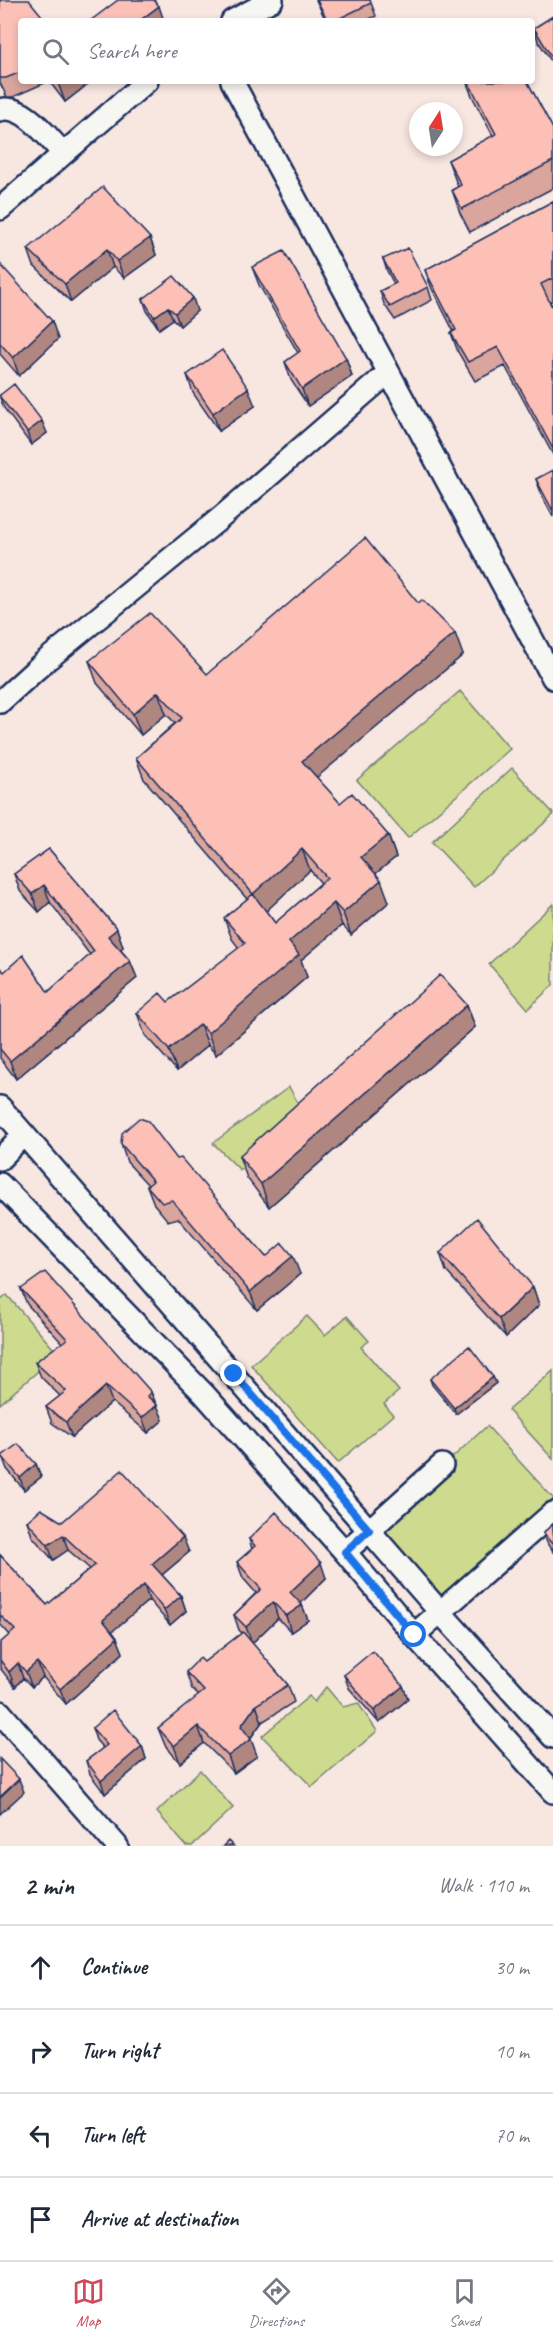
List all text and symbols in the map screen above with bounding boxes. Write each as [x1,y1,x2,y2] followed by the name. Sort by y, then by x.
[18,18,535,84] search box
[39,35,72,68] icon: search
[87,37,177,65] text: Search here
[409,102,463,156] north arrow
[220,1360,246,1386] route end
[400,1621,426,1647] route start
[24,1869,74,1902] text: 2 min
[439,1873,529,1898] text: Walk · 110 m
[24,1951,57,1984] icon: ahead
[81,1953,147,1981] text: Continue
[495,1955,529,1980] text: 30 m
[24,2035,57,2068] icon: right
[81,2037,158,2065] text: Turn right
[495,2039,529,2064] text: 10 m
[24,2119,57,2152] icon: left
[81,2121,145,2149] text: Turn left
[495,2123,529,2148] text: 70 m
[24,2203,57,2236] icon: arrive
[81,2205,238,2233] text: Arrive at destination
[72,2275,105,2331] tab: Map
[249,2275,304,2331] tab: Directions
[448,2275,481,2331] tab: Saved

